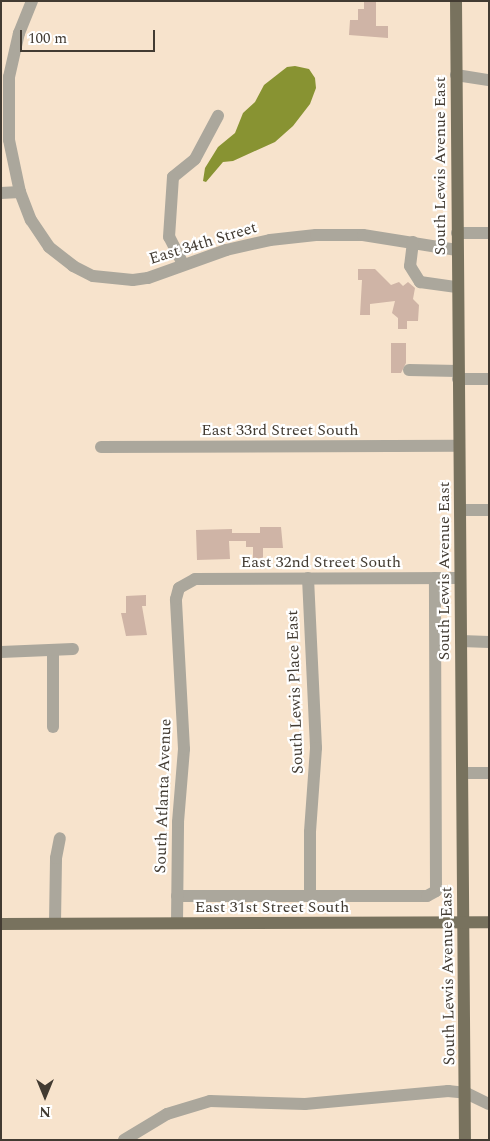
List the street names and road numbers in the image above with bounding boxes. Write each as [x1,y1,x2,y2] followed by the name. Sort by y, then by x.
[430,77,450,255] street label: South Lewis Avenue East
[147,218,259,268] street label: East 34th Street
[201,420,359,440] street label: East 33rd Street South
[434,482,454,660] street label: South Lewis Avenue East
[241,552,401,572] street label: East 32nd Street South
[283,610,307,774] street label: South Lewis Place East
[151,718,175,874] street label: South Atlanta Avenue
[437,886,459,1066] street label: South Lewis Avenue East
[195,897,349,917] street label: East 31st Street South

